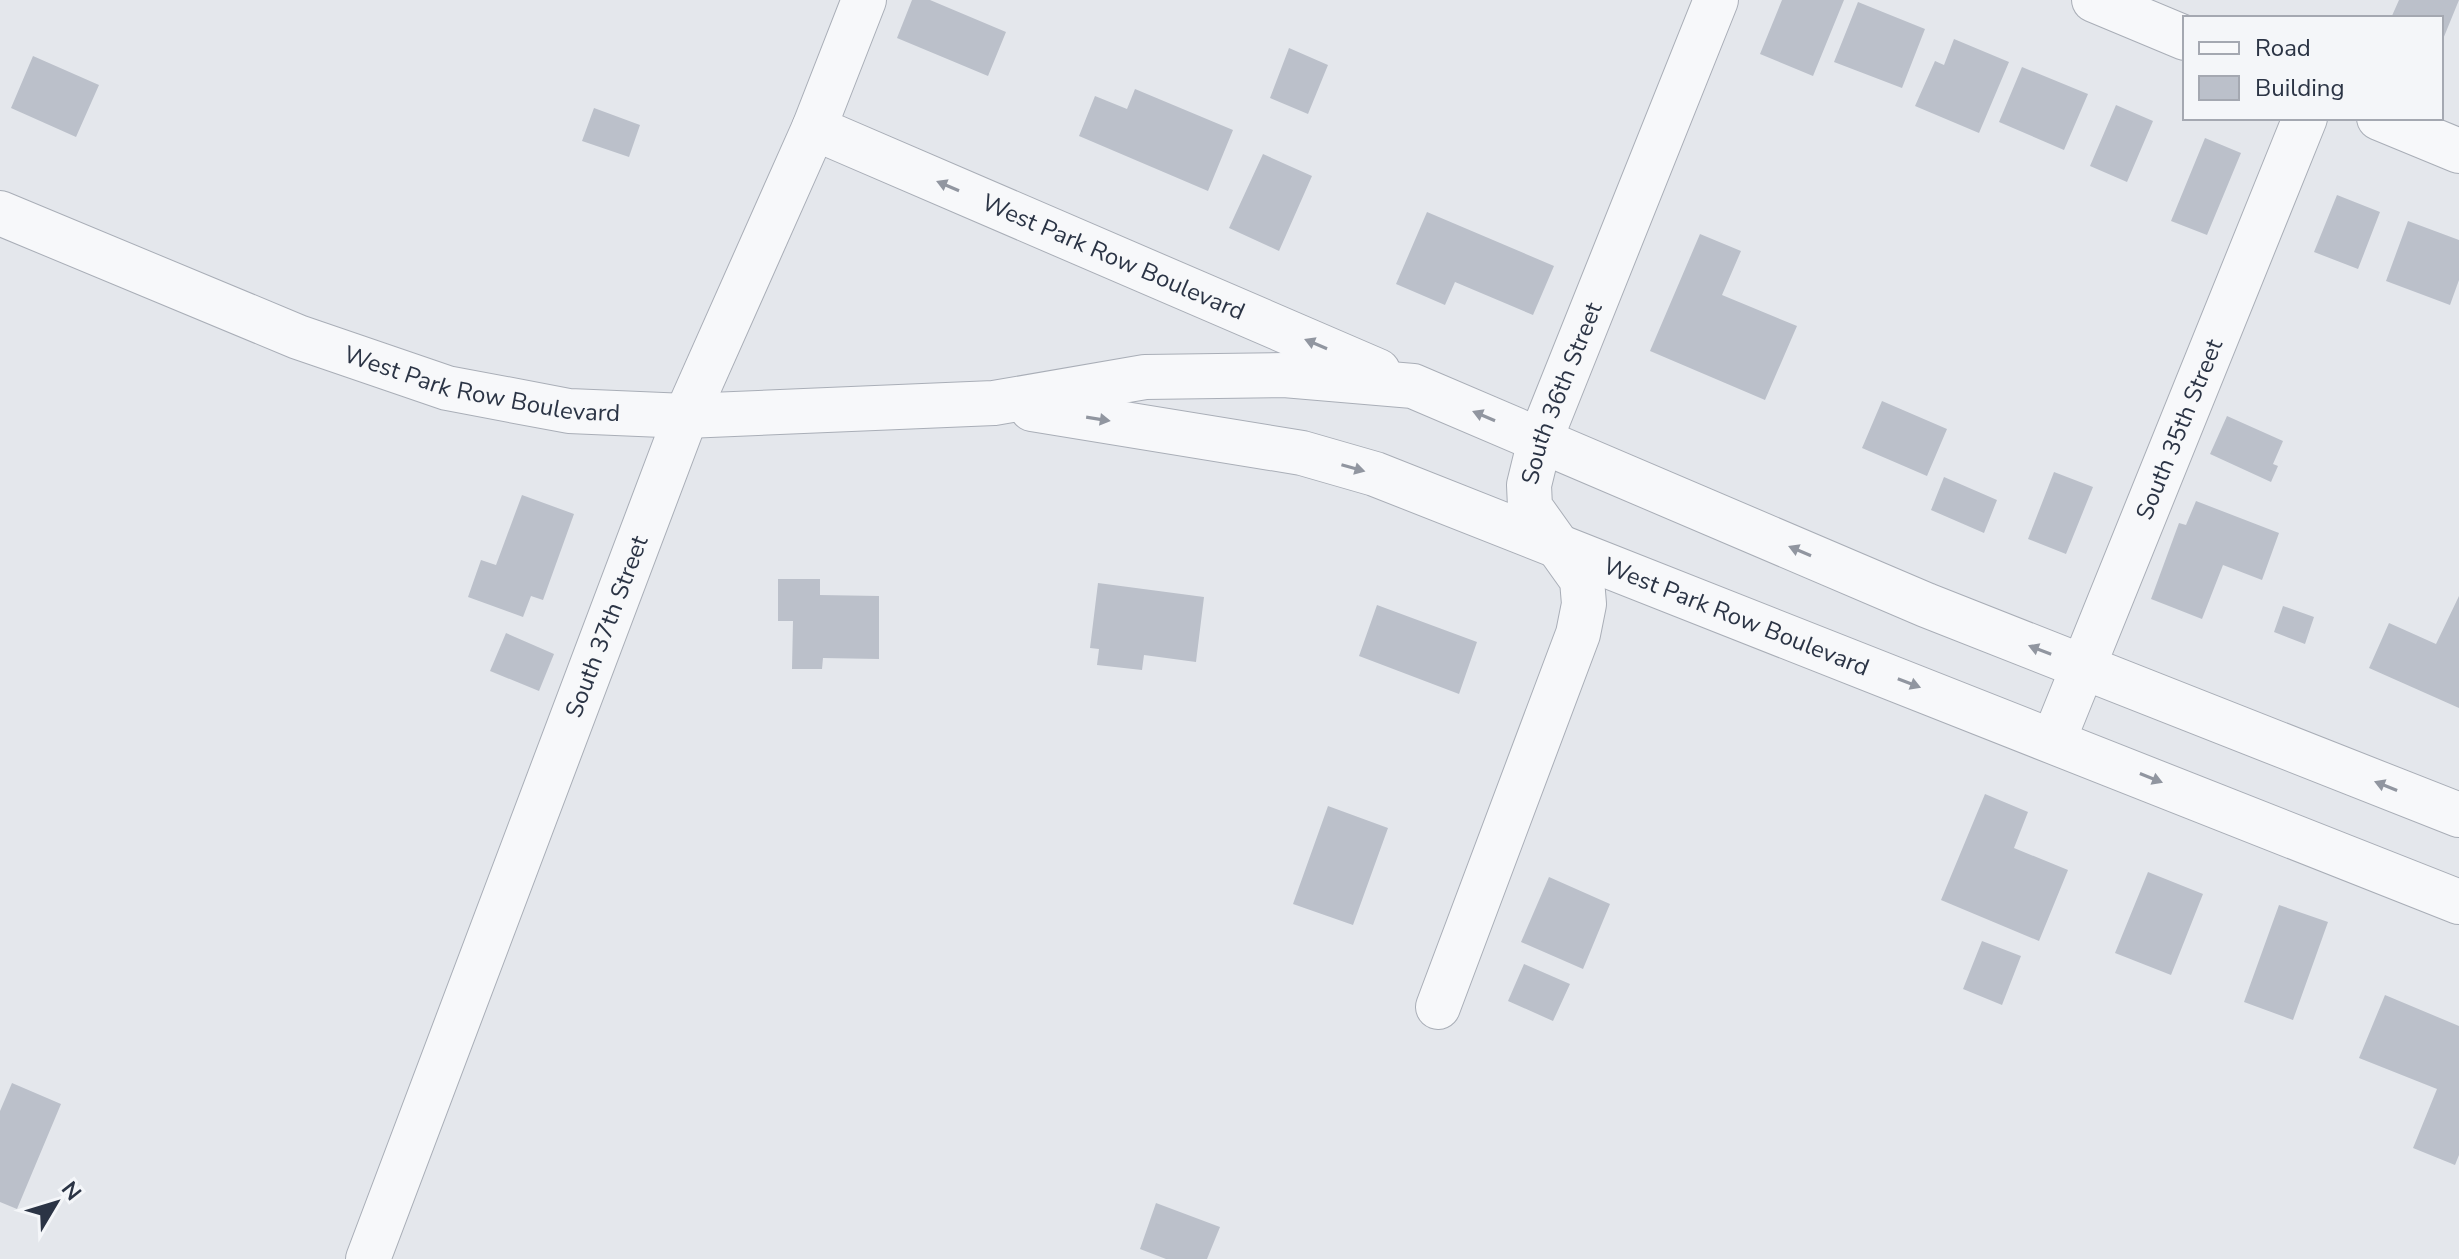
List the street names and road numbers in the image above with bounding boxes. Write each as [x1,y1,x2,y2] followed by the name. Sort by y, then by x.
[977,186,1250,328] street label: West Park Row Boulevard
[1514,297,1610,488] street label: South 36th Street
[2128,334,2230,525] street label: South 35th Street
[340,338,621,429] street label: West Park Row Boulevard
[558,530,656,722] street label: South 37th Street
[1599,550,1874,684] street label: West Park Row Boulevard

